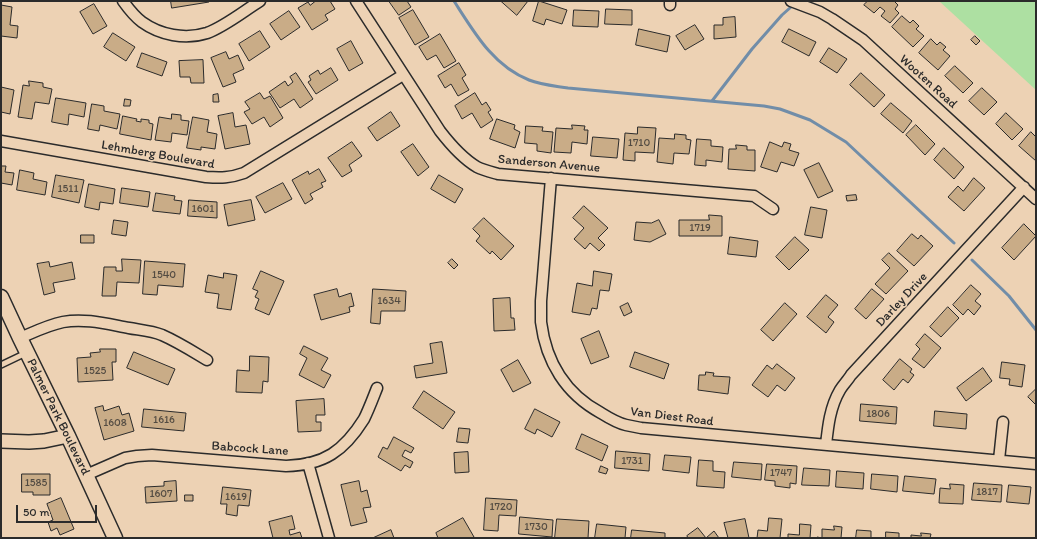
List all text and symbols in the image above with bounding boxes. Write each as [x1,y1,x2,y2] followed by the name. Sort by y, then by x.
[896,52,960,112] street label: Wooten Road
[628,136,650,150] house number: 1710
[100,137,216,173] street label: Lehmberg Boulevard
[497,152,601,176] street label: Sanderson Avenue
[57,182,79,196] house number: 1511
[192,202,214,216] house number: 1601
[689,221,711,235] house number: 1719
[152,268,176,282] house number: 1540
[873,270,931,330] street label: Darley Drive
[377,294,401,308] house number: 1634
[23,356,93,478] street label: Palmer Park Boulevard
[84,364,106,378] house number: 1525
[629,404,715,430] street label: Van Diest Road
[866,407,890,421] house number: 1806
[153,413,175,427] house number: 1616
[103,416,127,430] house number: 1608
[211,439,289,459] street label: Babcock Lane
[621,454,643,468] house number: 1731
[770,466,792,480] house number: 1747
[25,476,47,490] house number: 1585
[976,485,998,499] house number: 1817
[149,487,173,501] house number: 1607
[225,490,247,504] house number: 1619
[18,497,99,523] scale bar
[489,500,513,514] house number: 1720
[23,505,49,519] text: 50 m
[524,520,548,534] house number: 1730

